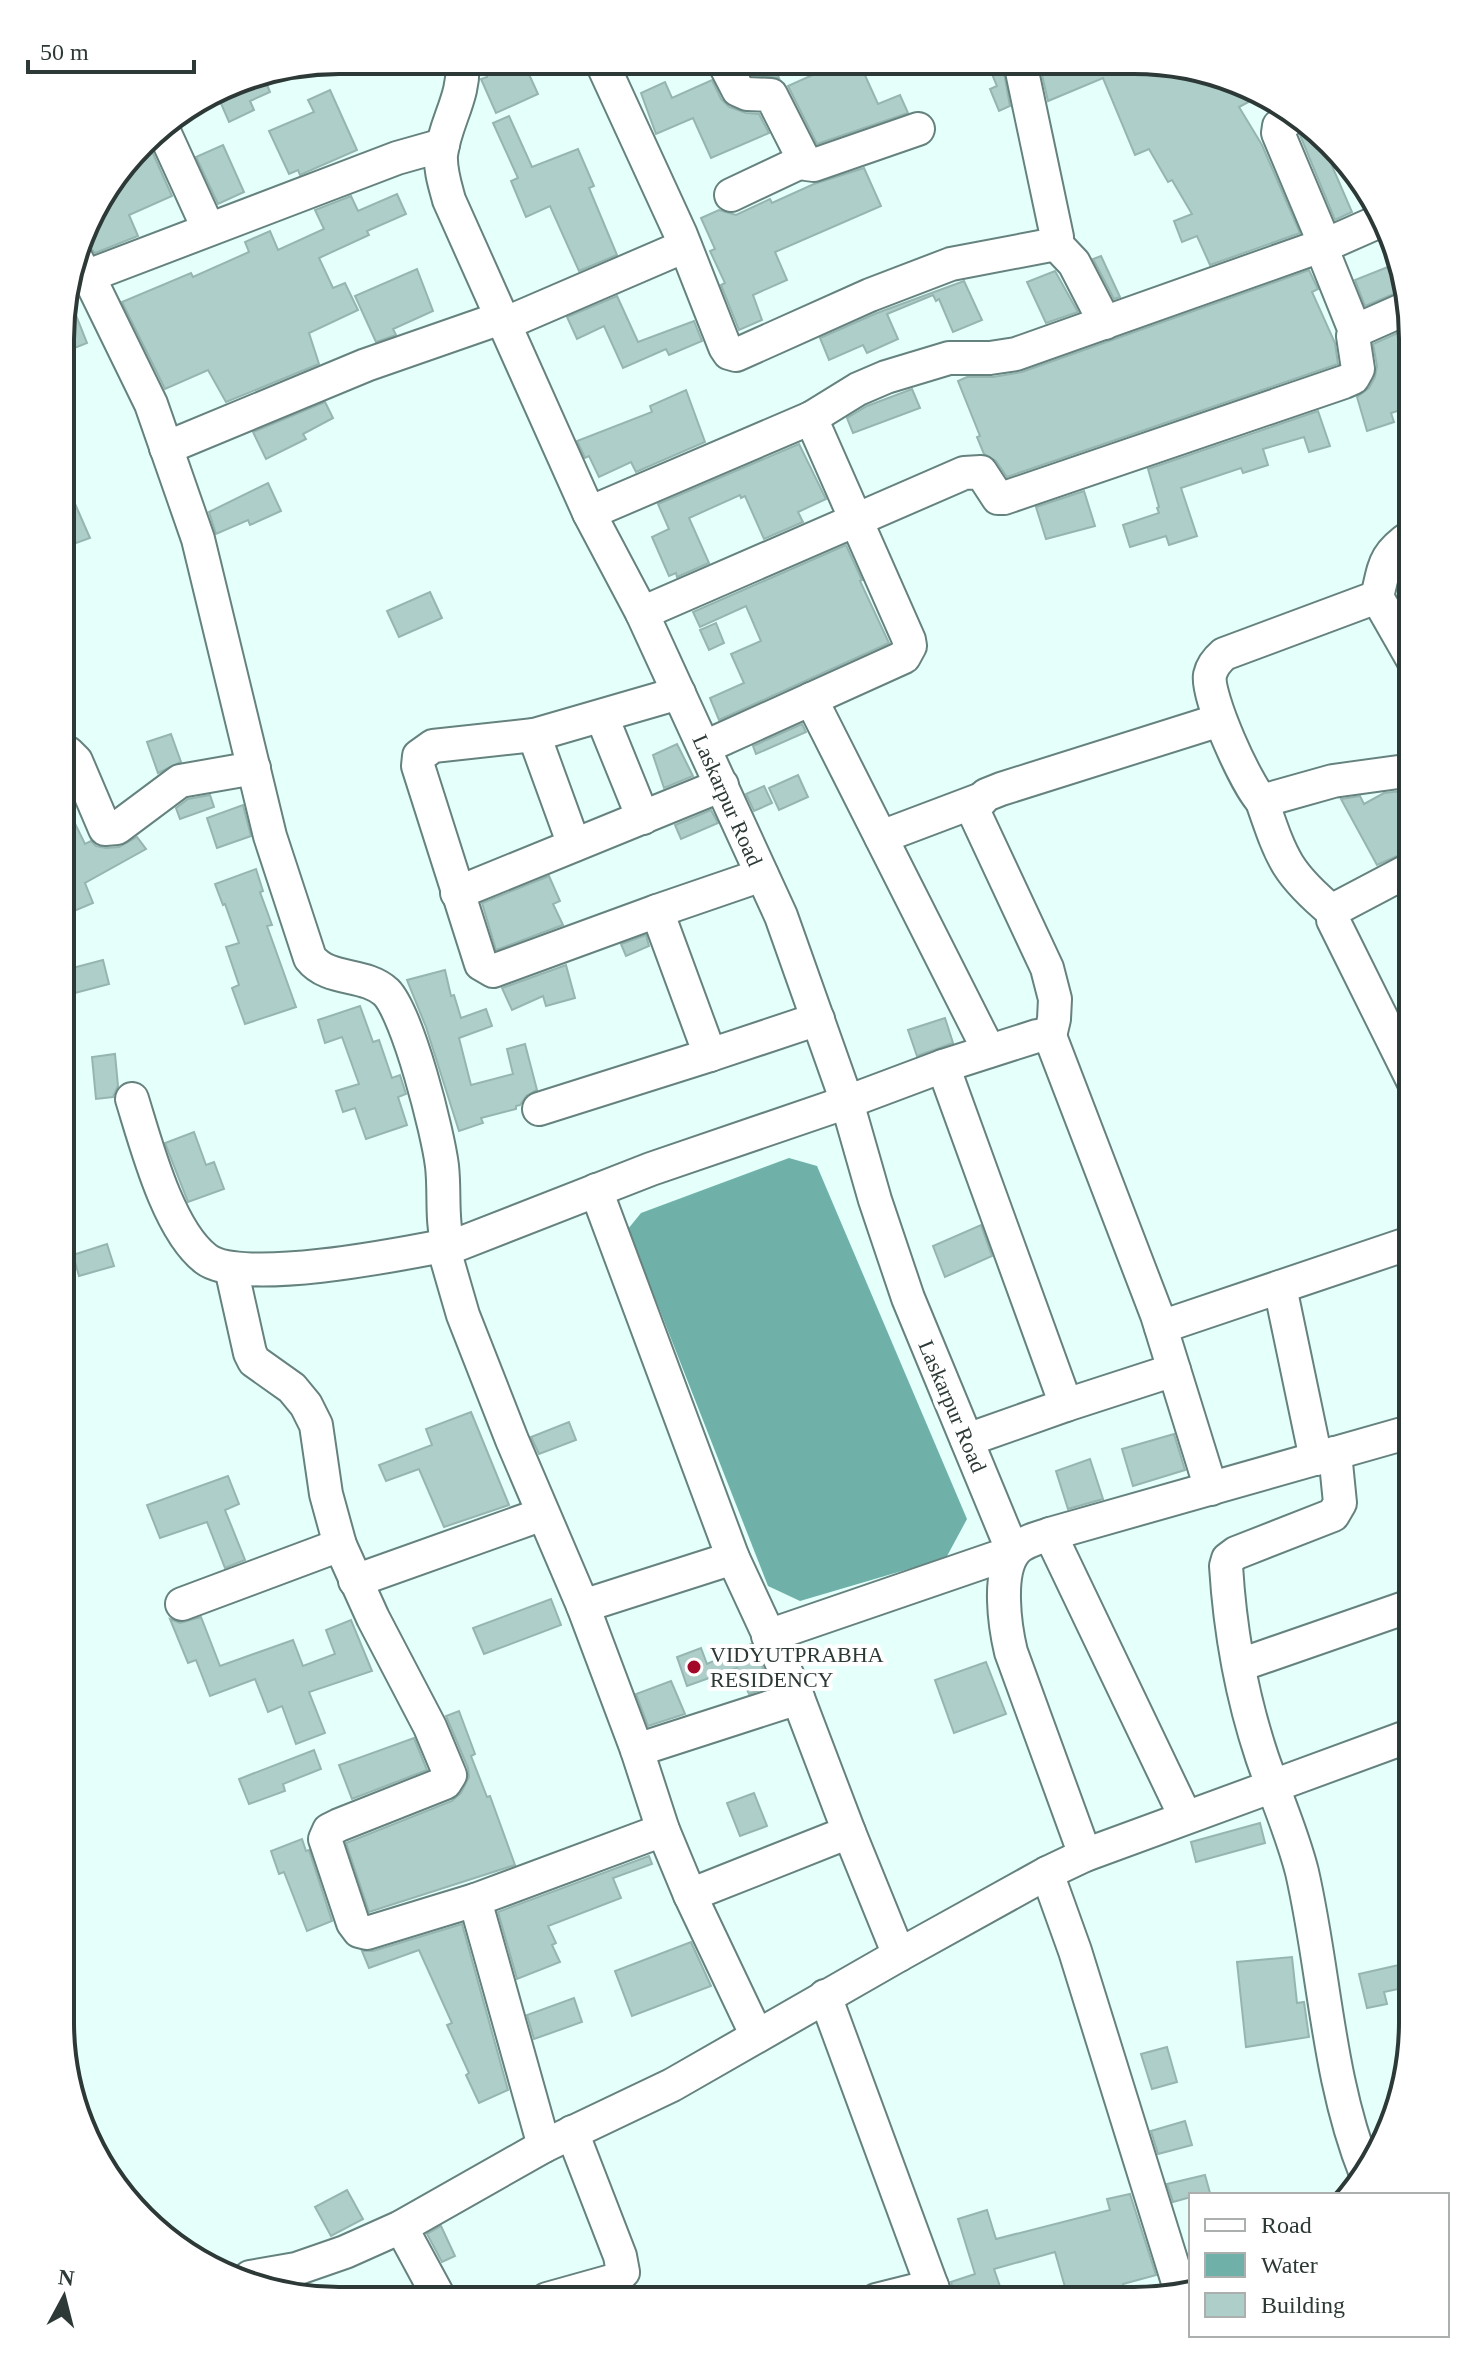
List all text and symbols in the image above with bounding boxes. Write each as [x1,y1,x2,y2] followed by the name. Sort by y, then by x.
[28,24,194,74] scale bar
[40,39,89,65] text: 50 m
[687,731,768,870] street label: Laskarpur Road
[913,1336,992,1476] street label: Laskarpur Road
[710,1642,884,1692] place label: VIDYUTPRABHA RESIDENCY
[685,1658,703,1676] marker: VIDYUTPRABHA RESIDENCY
[1189,2193,1449,2337] legend
[1261,2212,1312,2238] text: Road
[1261,2252,1318,2278] text: Water
[24,2257,104,2337] north arrow
[57,2264,76,2291] text: N
[1261,2292,1345,2318] text: Building

